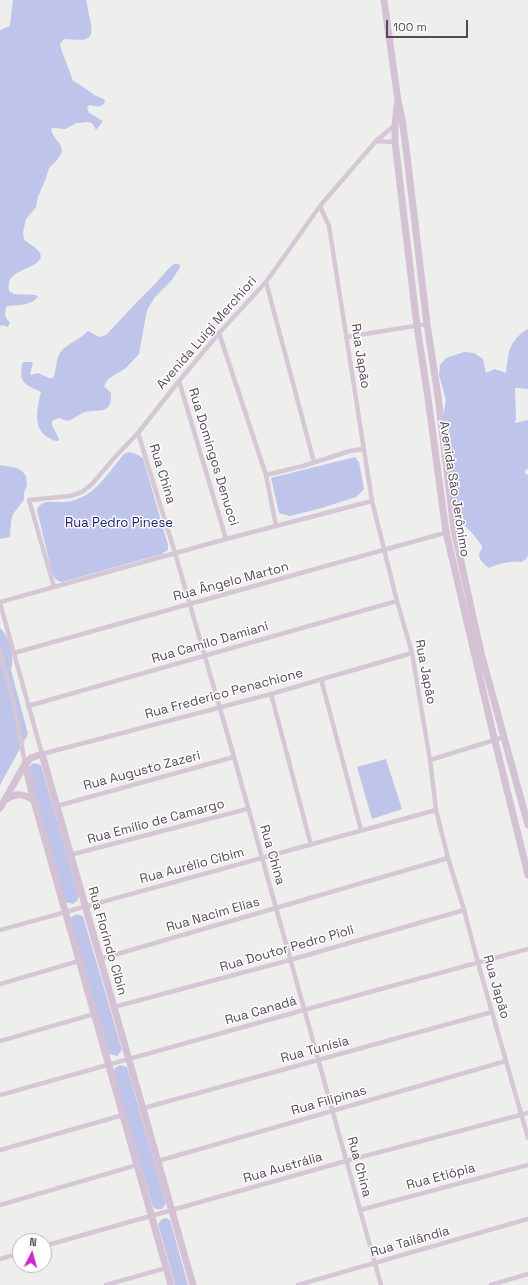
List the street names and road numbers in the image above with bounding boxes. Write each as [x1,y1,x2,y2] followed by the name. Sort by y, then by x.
[154,273,260,393] street label: Avenida Luigi Merchiori
[347,322,373,390] street label: Rua Japão
[185,386,241,528] street label: Rua Domingos Denucci
[436,420,472,558] street label: Avenida São Jerônimo
[145,442,179,506] street label: Rua China
[171,559,291,605] street label: Rua Ângelo Marton
[150,619,270,667] street label: Rua Camilo Damiani
[411,638,439,706] street label: Rua Japão
[143,665,305,723] street label: Rua Frederico Penachione
[82,748,202,794] street label: Rua Augusto Zazeri
[86,796,226,848] street label: Rua Emílio de Camargo
[256,823,288,887] street label: Rua China
[138,845,246,887] street label: Rua Aurélio Cibim
[84,885,130,997] street label: Rua Florindo Cibin
[165,894,261,936] street label: Rua Nacim Elias
[218,922,356,976] street label: Rua Doutor Pedro Pioli
[479,953,513,1021] street label: Rua Japão
[223,993,299,1029] street label: Rua Canadá
[279,1033,351,1067] street label: Rua Tunísia
[290,1083,368,1119] street label: Rua Filipinas
[343,1135,375,1199] street label: Rua China
[242,1149,324,1187] street label: Rua Austrália
[405,1160,477,1194] street label: Rua Etiópia
[369,1223,451,1261] street label: Rua Tailândia

